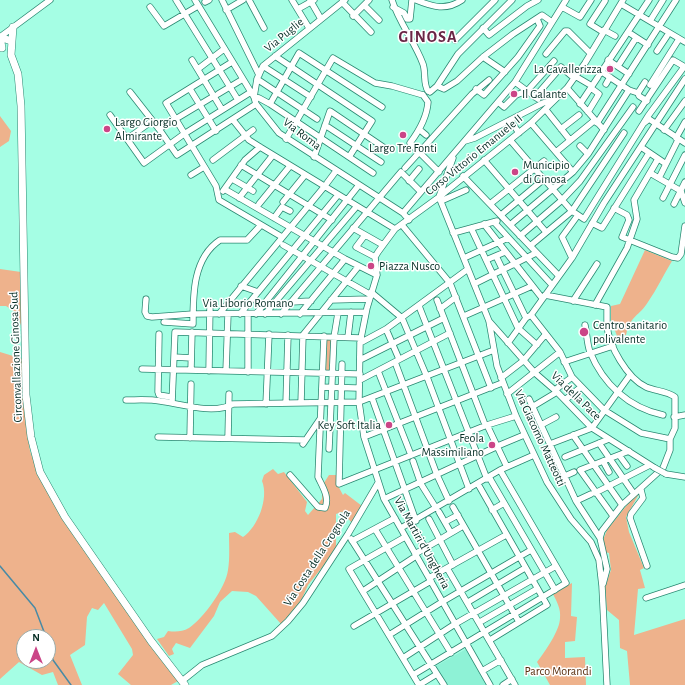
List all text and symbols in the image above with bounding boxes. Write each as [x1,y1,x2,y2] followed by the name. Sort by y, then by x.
[261,15,307,55] street label: Via Puglie
[398,27,458,47] district label: GINOSA
[534,62,602,76] place label: La Cavallerizza
[605,64,615,74] marker: La Cavallerizza
[522,87,567,101] place label: Il Galante
[509,89,519,99] marker: Il Galante
[422,111,526,199] street label: Corso Vittorio Emanuele II
[115,115,177,143] place label: Largo Giorgio Almirante
[280,115,324,153] street label: Via Roma
[102,124,112,134] marker: Largo Giorgio Almirante
[398,130,408,140] marker: Largo Tre Fonti
[369,141,437,155] place label: Largo Tre Fonti
[523,158,570,186] place label: Municipio di Ginosa
[510,167,520,177] marker: Municipio di Ginosa
[379,259,440,273] place label: Piazza Nusco
[366,261,376,271] marker: Piazza Nusco
[7,291,25,423] street label: Circonvallazione Ginosa Sud
[203,296,293,310] street label: Via Liborio Romano
[593,318,667,346] place label: Centro sanitario polivalente
[578,326,590,338] marker: Centro sanitario polivalente
[548,369,604,423] street label: Via della Pace
[511,387,569,489] street label: Via Giacomo Matteotti
[318,418,381,432] place label: Key Soft Italia
[384,420,394,430] marker: Key Soft Italia
[421,431,484,459] place label: Feola Massimiliano
[487,440,497,450] marker: Feola Massimiliano
[391,494,453,592] street label: Via Martiri d'Ungheria
[280,507,354,609] street label: Via Costa della Crognola
[16,629,56,669] north arrow
[32,632,40,643] text: N
[524,664,592,678] park label: Parco Morandi

